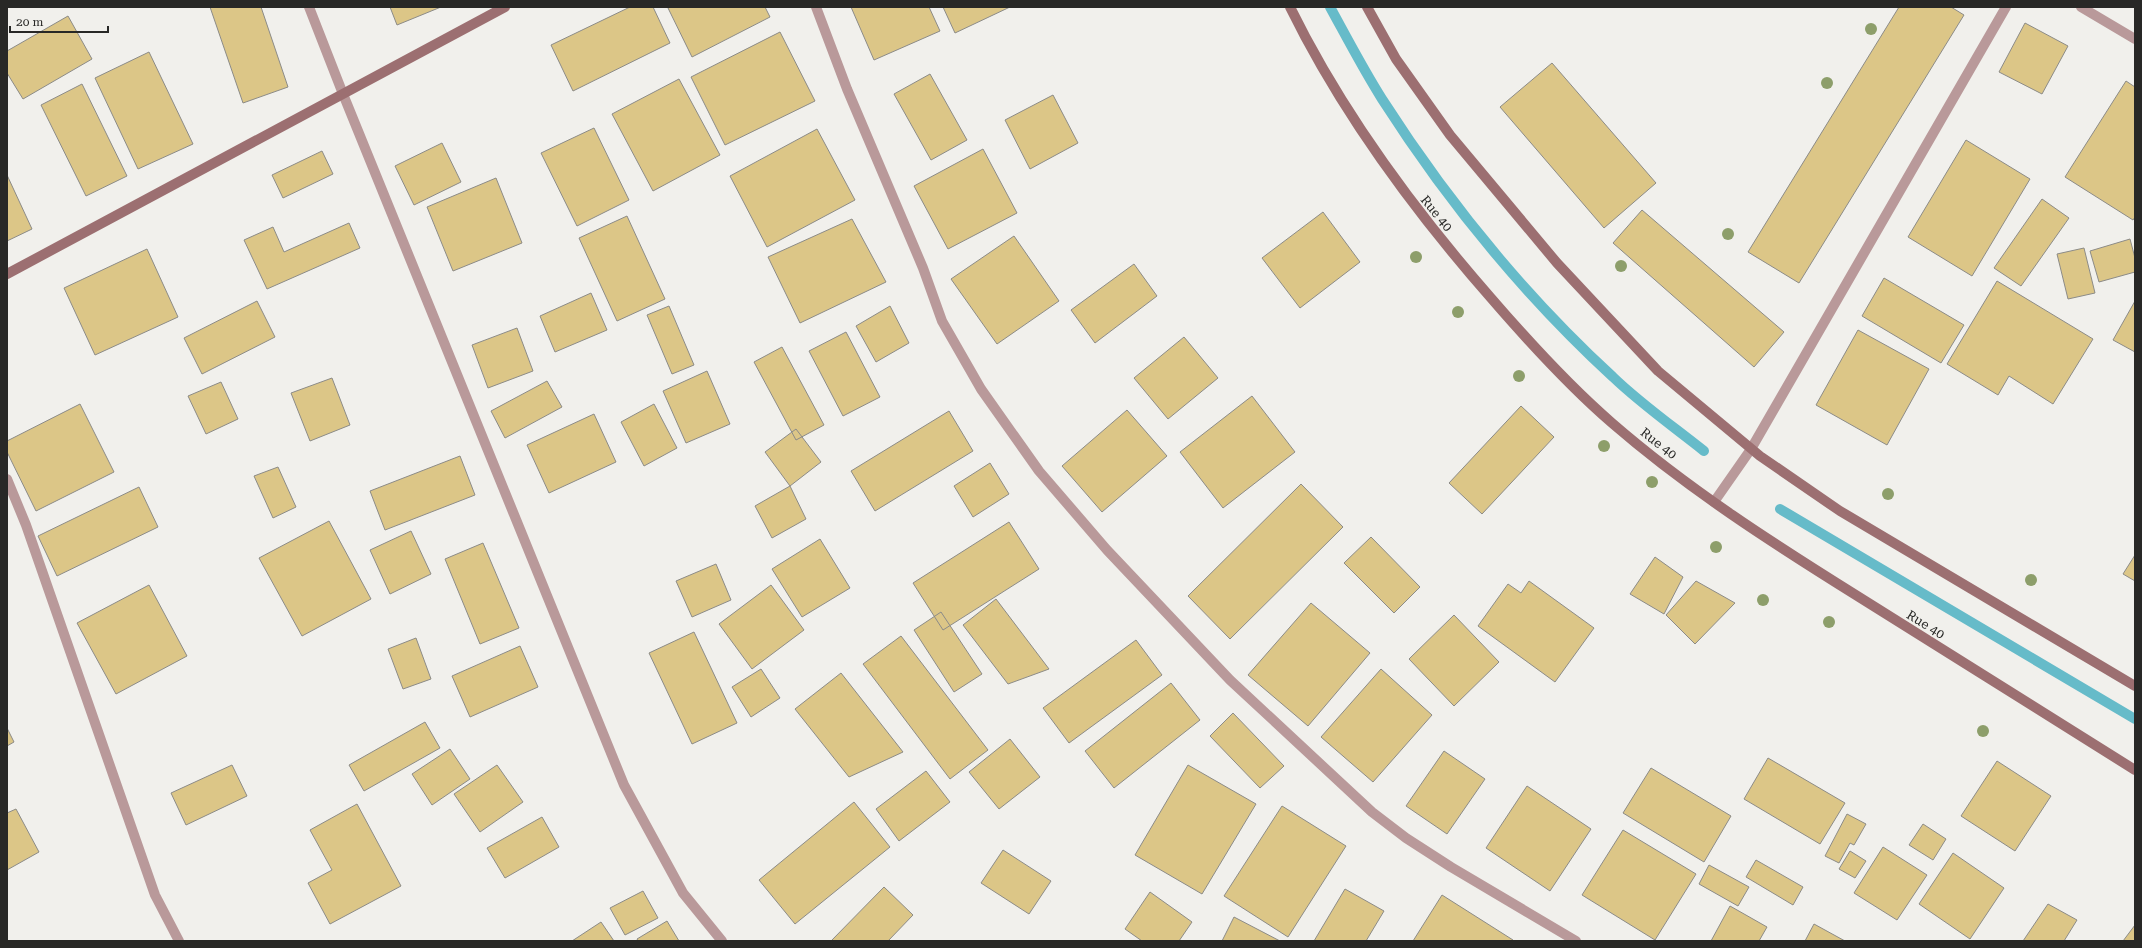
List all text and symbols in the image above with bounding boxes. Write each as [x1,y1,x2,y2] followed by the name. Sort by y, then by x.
[10,8,108,34] scale bar
[16,15,43,29] text: 20 m
[1418,192,1456,234] street label: Rue 40
[1638,425,1680,462] street label: Rue 40
[1904,607,1947,642] street label: Rue 40

